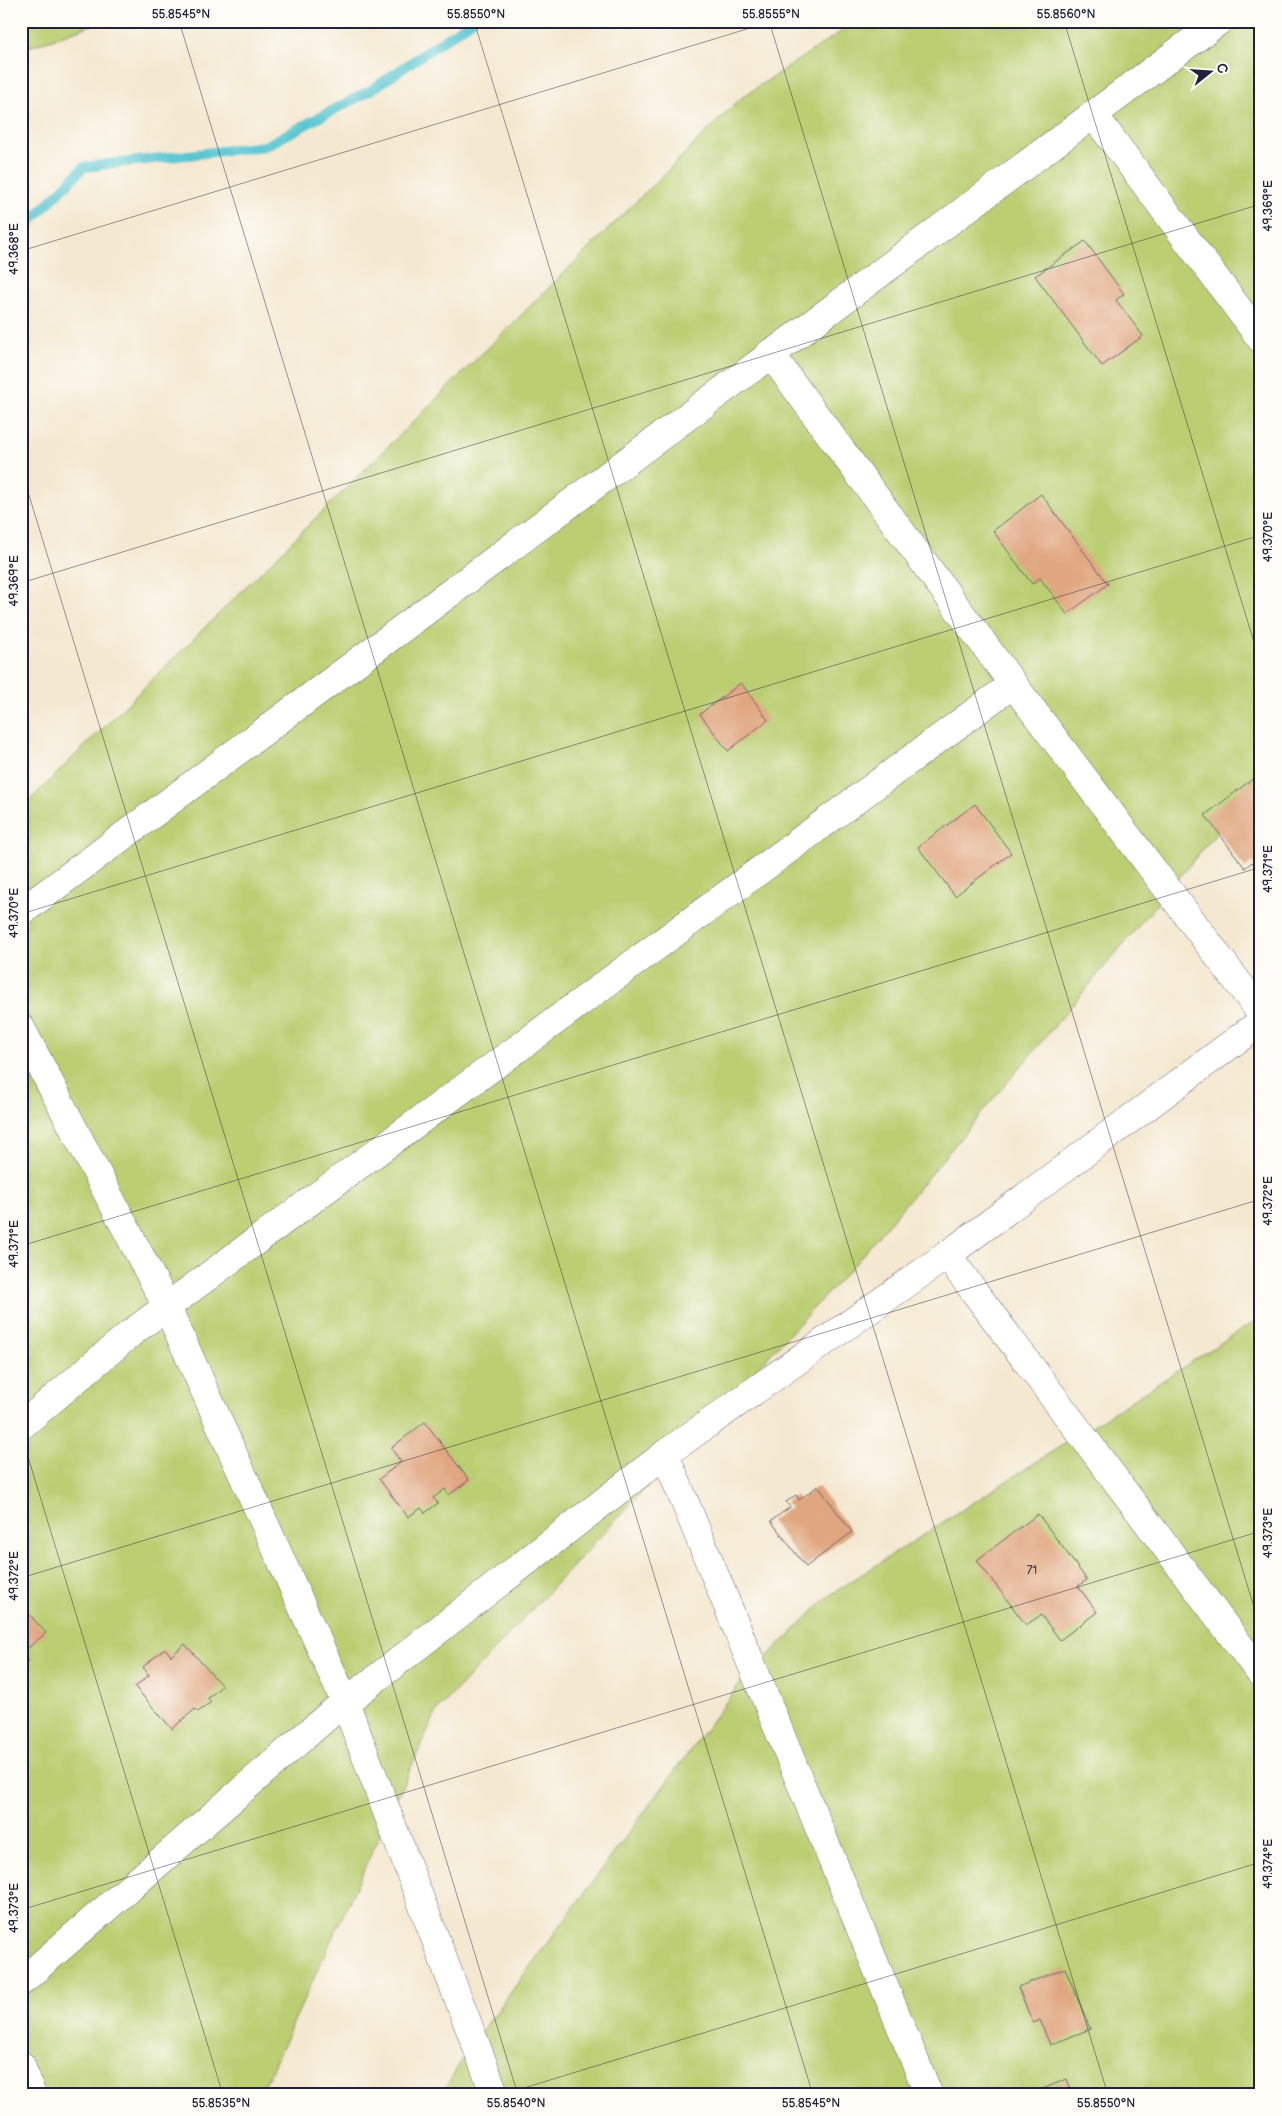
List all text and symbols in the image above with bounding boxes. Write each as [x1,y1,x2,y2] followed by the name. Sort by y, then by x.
[152,7,210,22] text: 55.8545°N
[447,7,505,22] text: 55.8550°N
[742,7,800,22] text: 55.8555°N
[1037,7,1095,22] text: 55.8560°N
[1184,48,1234,98] north arrow
[1212,61,1232,76] text: С
[1261,180,1276,232] text: 49.369°E
[7,223,22,275] text: 49.368°E
[1261,512,1276,562] text: 49.370°E
[7,555,22,607] text: 49.369°E
[1261,845,1276,893] text: 49.371°E
[7,888,22,938] text: 49.370°E
[1261,1176,1276,1226] text: 49.372°E
[7,1220,22,1268] text: 49.371°E
[1261,1508,1276,1558] text: 49.373°E
[7,1551,22,1601] text: 49.372°E
[1027,1563,1037,1578] house number: 71
[1261,1839,1276,1889] text: 49.374°E
[7,1883,22,1933] text: 49.373°E
[192,2096,250,2111] text: 55.8535°N
[487,2096,545,2111] text: 55.8540°N
[782,2096,840,2111] text: 55.8545°N
[1077,2096,1135,2111] text: 55.8550°N

